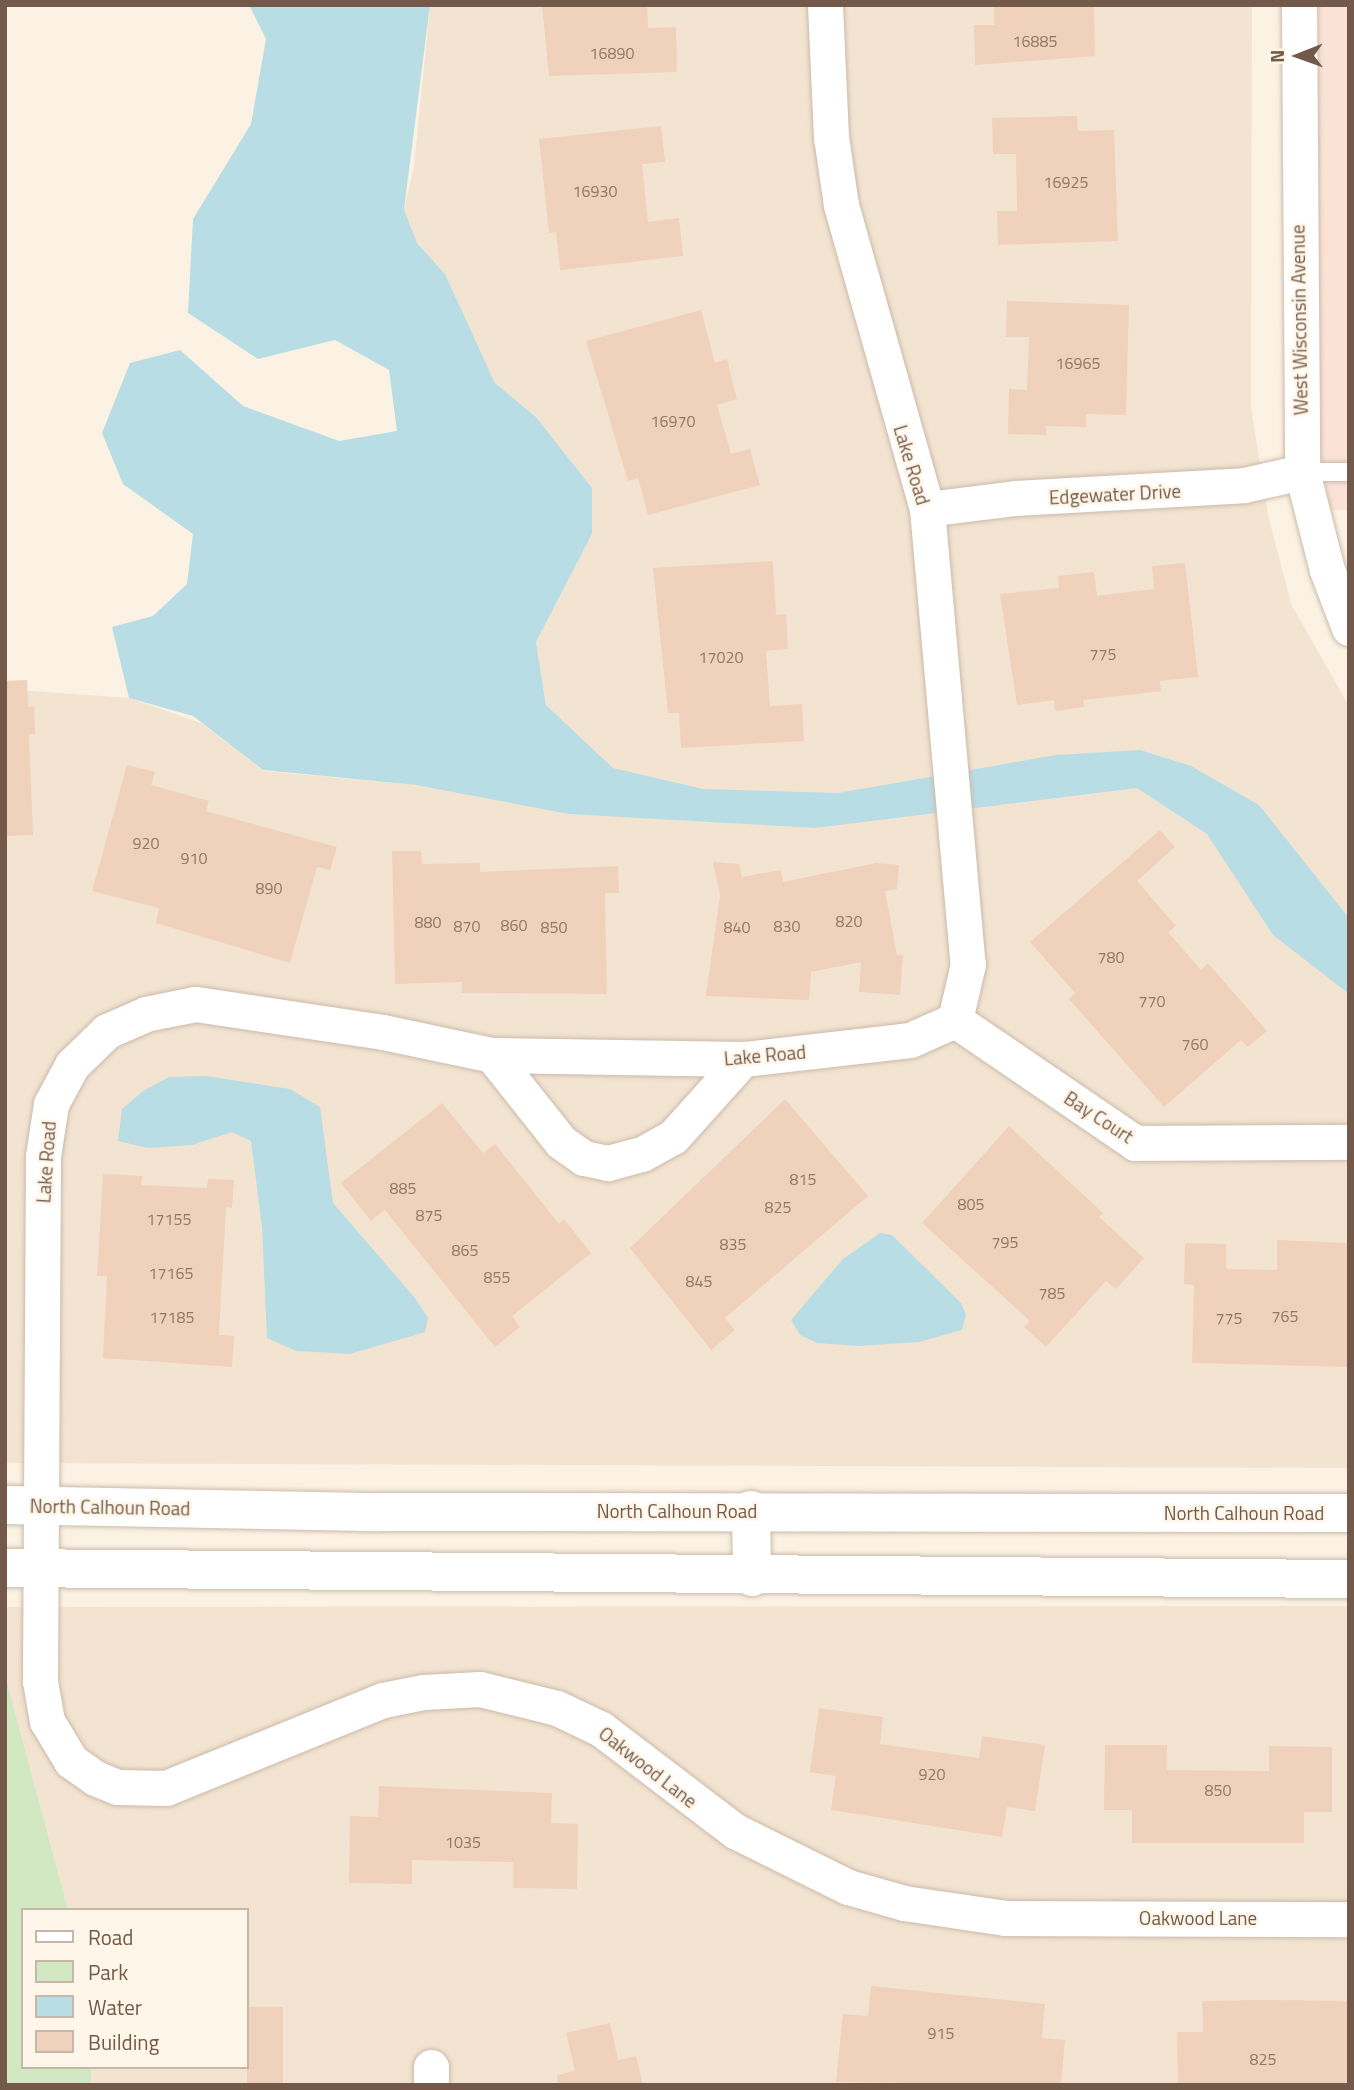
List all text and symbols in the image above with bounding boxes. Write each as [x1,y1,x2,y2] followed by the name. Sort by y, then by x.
[1263,21,1333,91] north arrow
[1013,31,1057,51] house number: 16885
[590,43,634,63] house number: 16890
[1262,50,1291,63] text: N
[1044,172,1088,192] house number: 16925
[573,181,617,201] house number: 16930
[1286,224,1312,416] street label: West Wisconsin Avenue
[1056,353,1100,373] house number: 16965
[651,411,695,431] house number: 16970
[889,422,935,508] street label: Lake Road
[1048,479,1182,509] street label: Edgewater Drive
[1090,644,1116,664] house number: 775
[699,647,743,667] house number: 17020
[133,833,159,853] house number: 920
[181,848,207,868] house number: 910
[256,878,282,898] house number: 890
[836,911,862,931] house number: 820
[415,912,441,932] house number: 880
[501,915,527,935] house number: 860
[454,916,480,936] house number: 870
[774,916,800,936] house number: 830
[541,917,567,937] house number: 850
[724,917,750,937] house number: 840
[1098,947,1124,967] house number: 780
[1139,991,1165,1011] house number: 770
[1182,1034,1208,1054] house number: 760
[723,1040,807,1070] street label: Lake Road
[1060,1086,1138,1148] street label: Bay Court
[32,1120,60,1204] street label: Lake Road
[790,1169,816,1189] house number: 815
[390,1178,416,1198] house number: 885
[958,1194,984,1214] house number: 805
[765,1197,791,1217] house number: 825
[416,1205,442,1225] house number: 875
[147,1209,191,1229] house number: 17155
[992,1232,1018,1252] house number: 795
[720,1234,746,1254] house number: 835
[452,1240,478,1260] house number: 865
[149,1263,193,1283] house number: 17165
[484,1267,510,1287] house number: 855
[686,1271,712,1291] house number: 845
[1039,1283,1065,1303] house number: 785
[1272,1306,1298,1326] house number: 765
[150,1307,194,1327] house number: 17185
[1216,1308,1242,1328] house number: 775
[30,1494,190,1520] street label: North Calhoun Road
[597,1500,757,1522] street label: North Calhoun Road
[1164,1502,1324,1524] street label: North Calhoun Road
[594,1722,702,1812] street label: Oakwood Lane
[919,1764,945,1784] house number: 920
[1205,1780,1231,1800] house number: 850
[445,1832,481,1852] house number: 1035
[1139,1907,1257,1929] street label: Oakwood Lane
[21,1908,248,2069] legend
[88,1921,133,1953] text: Road
[88,1956,128,1988] text: Park
[88,1991,142,2023] text: Water
[928,2023,954,2043] house number: 915
[88,2026,159,2058] text: Building
[1250,2049,1276,2069] house number: 825

